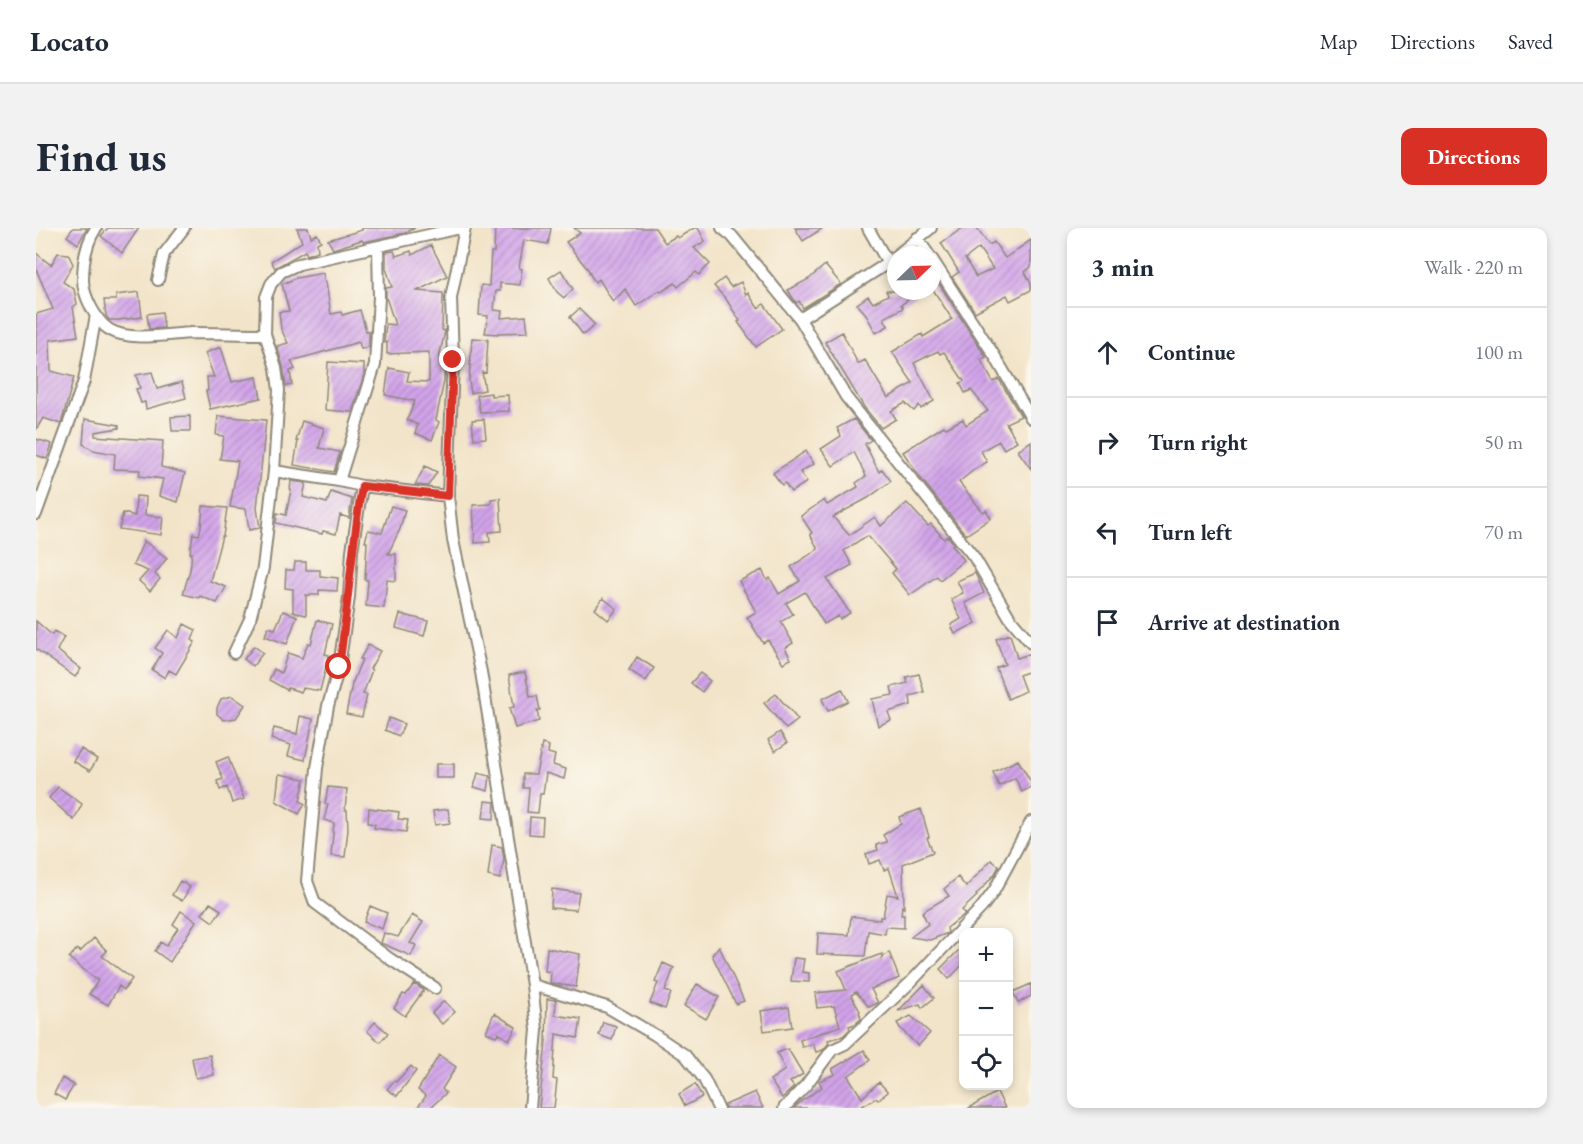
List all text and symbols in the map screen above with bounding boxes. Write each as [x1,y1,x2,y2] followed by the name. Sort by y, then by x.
[30,23,109,59] text: Locato
[1320,28,1357,55] text: Map
[1390,28,1475,55] text: Directions
[1508,28,1553,55] text: Saved
[1401,128,1547,185] button: Directions
[36,129,167,184] text: Find us
[887,246,941,300] north arrow
[1091,250,1154,284] text: 3 min
[1424,254,1523,280] text: Walk · 220 m
[1091,336,1124,369] icon: ahead
[1148,338,1235,367] text: Continue
[1475,339,1523,365] text: 100 m
[439,346,465,372] route end
[1091,426,1124,459] icon: right
[1148,428,1247,457] text: Turn right
[1484,429,1523,455] text: 50 m
[1091,516,1124,549] icon: left
[1148,518,1232,547] text: Turn left
[1484,519,1523,545] text: 70 m
[1091,606,1124,639] icon: arrive
[1148,608,1340,637] text: Arrive at destination
[325,653,351,679] route start
[959,928,1013,1090] map controls
[959,928,1013,982] button: +
[959,982,1013,1036] button: −
[959,1036,1013,1090] button: locate

